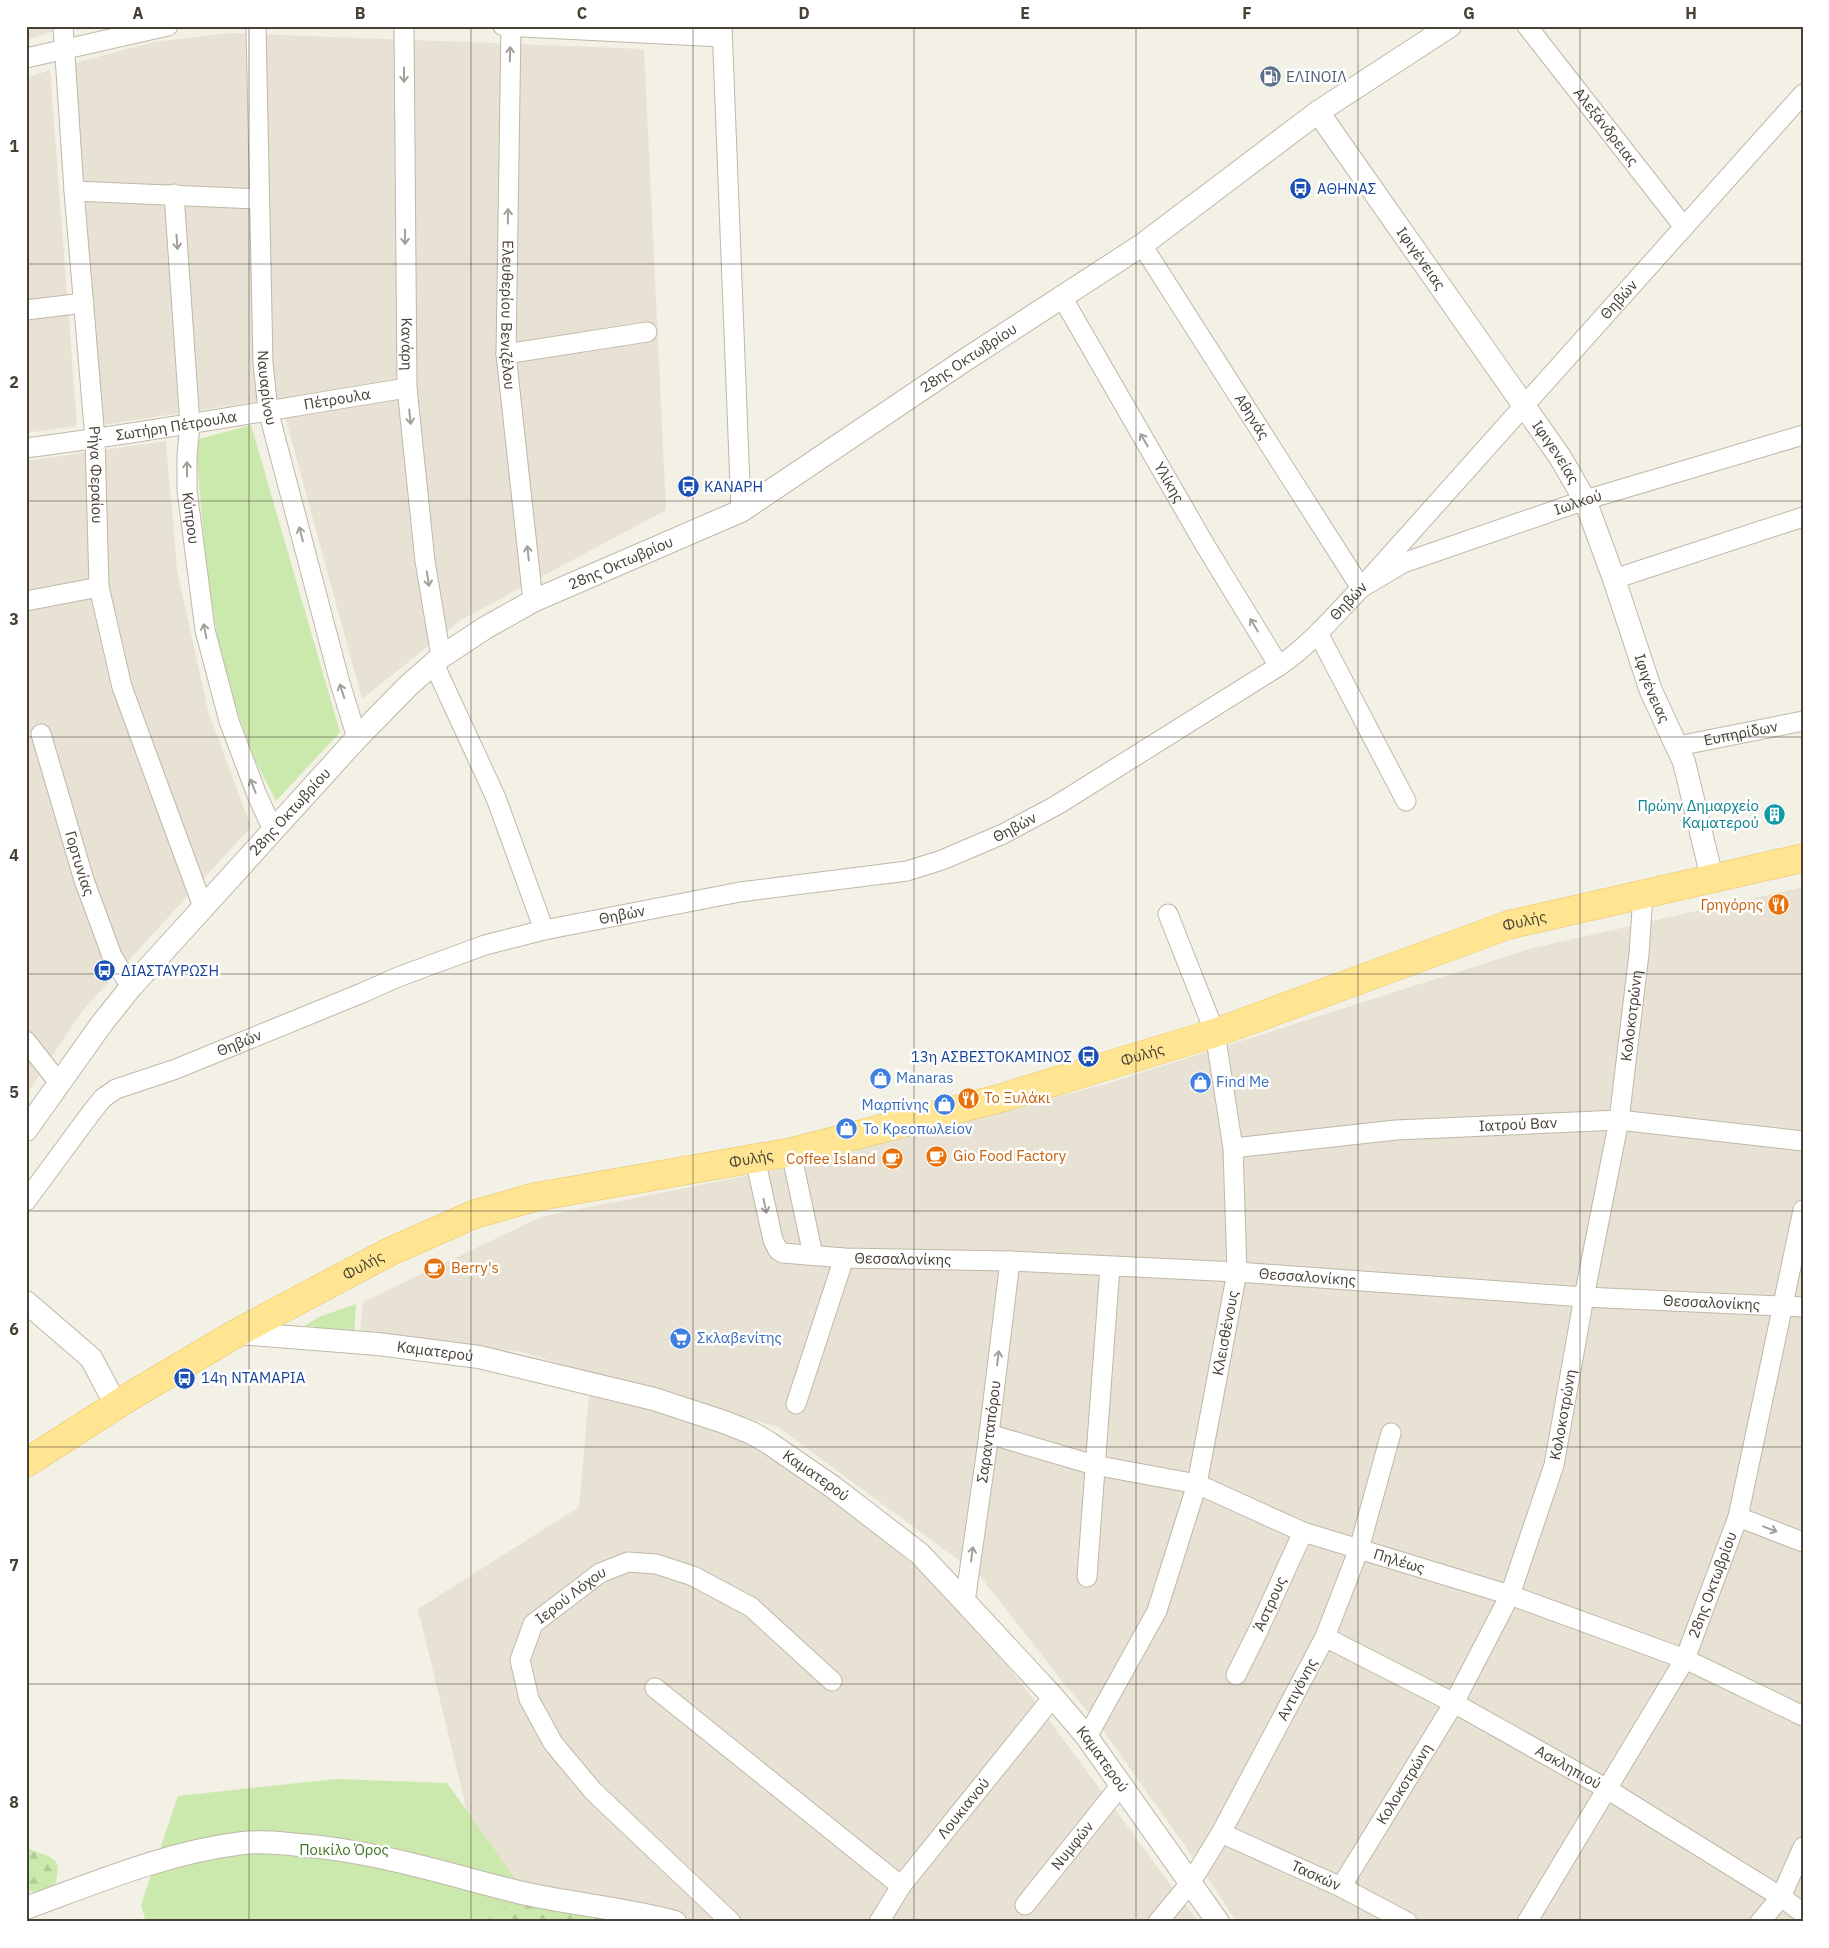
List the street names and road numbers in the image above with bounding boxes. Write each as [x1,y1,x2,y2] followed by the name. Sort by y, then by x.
[1570,84,1643,170] street label: Αλεξάνδρειας
[1393,223,1450,293] street label: Ιφιγένειας
[497,240,520,391] street label: Ελευθερίου Βενιζέλου
[1596,275,1641,323] street label: Θηβών
[397,317,417,371] street label: Κανάρη
[916,319,1020,397] street label: 28ης Οκτωβρίου
[254,350,282,427] street label: Ναυαρίνου
[302,384,372,414] street label: Πέτρουλα
[1231,390,1274,443] street label: Αθηνάς
[114,406,239,444] street label: Σωτήρη Πέτρουλα
[1528,416,1584,487] street label: Ιφιγενείας
[85,425,107,524] street label: Ρήγα Φεραίου
[1150,458,1189,506] street label: Υλίκης
[1551,485,1604,519] street label: Ιωλκού
[178,491,204,545] street label: Κύπρου
[565,531,676,594] street label: 28ης Οκτωβρίου
[1325,577,1371,624] street label: Θηβών
[1630,651,1674,726] street label: Ιφιγένειας
[1702,716,1780,750] street label: Ευπηρίδων
[245,764,334,860] street label: 28ης Οκτωβρίου
[990,808,1040,846] street label: Θηβών
[61,829,99,898] street label: Γορτυνίας
[597,901,647,928] street label: Θηβών
[1500,907,1548,935] street label: Φυλής
[1616,969,1646,1062] street label: Κολοκοτρώνη
[214,1025,265,1060] street label: Θηβών
[1118,1039,1166,1070] street label: Φυλής
[1478,1113,1558,1135] street label: Ιατρού Βαν
[727,1145,775,1172] street label: Φυλής
[339,1246,387,1284] street label: Φυλής
[854,1248,952,1269] street label: Θεσσαλονίκης
[1258,1264,1357,1290] street label: Θεσσαλονίκης
[1208,1289,1242,1377] street label: Κλεισθένους
[1663,1291,1761,1314] street label: Θεσσαλονίκης
[396,1337,475,1365] street label: Καματερού
[1545,1368,1580,1461] street label: Κολοκοτρώνη
[972,1379,1004,1484] street label: Σαρανταπόρου
[779,1445,854,1505] street label: Καματερού
[1684,1529,1741,1641] street label: 28ης Οκτωβρίου
[1371,1544,1427,1577] street label: Πηλέως
[531,1562,609,1628] street label: Ιερού Λόχου
[1249,1573,1290,1634] street label: Άστρους
[1272,1655,1321,1724] street label: Αντιγόνης
[1073,1722,1133,1796] street label: Καματερού
[1372,1739,1436,1828] street label: Κολοκοτρώνη
[1532,1741,1605,1793] street label: Ασκληπιού
[933,1774,993,1842] street label: Λουκιανού
[1047,1817,1098,1874] street label: Νυμφών
[1288,1856,1344,1895] street label: Τασκών

